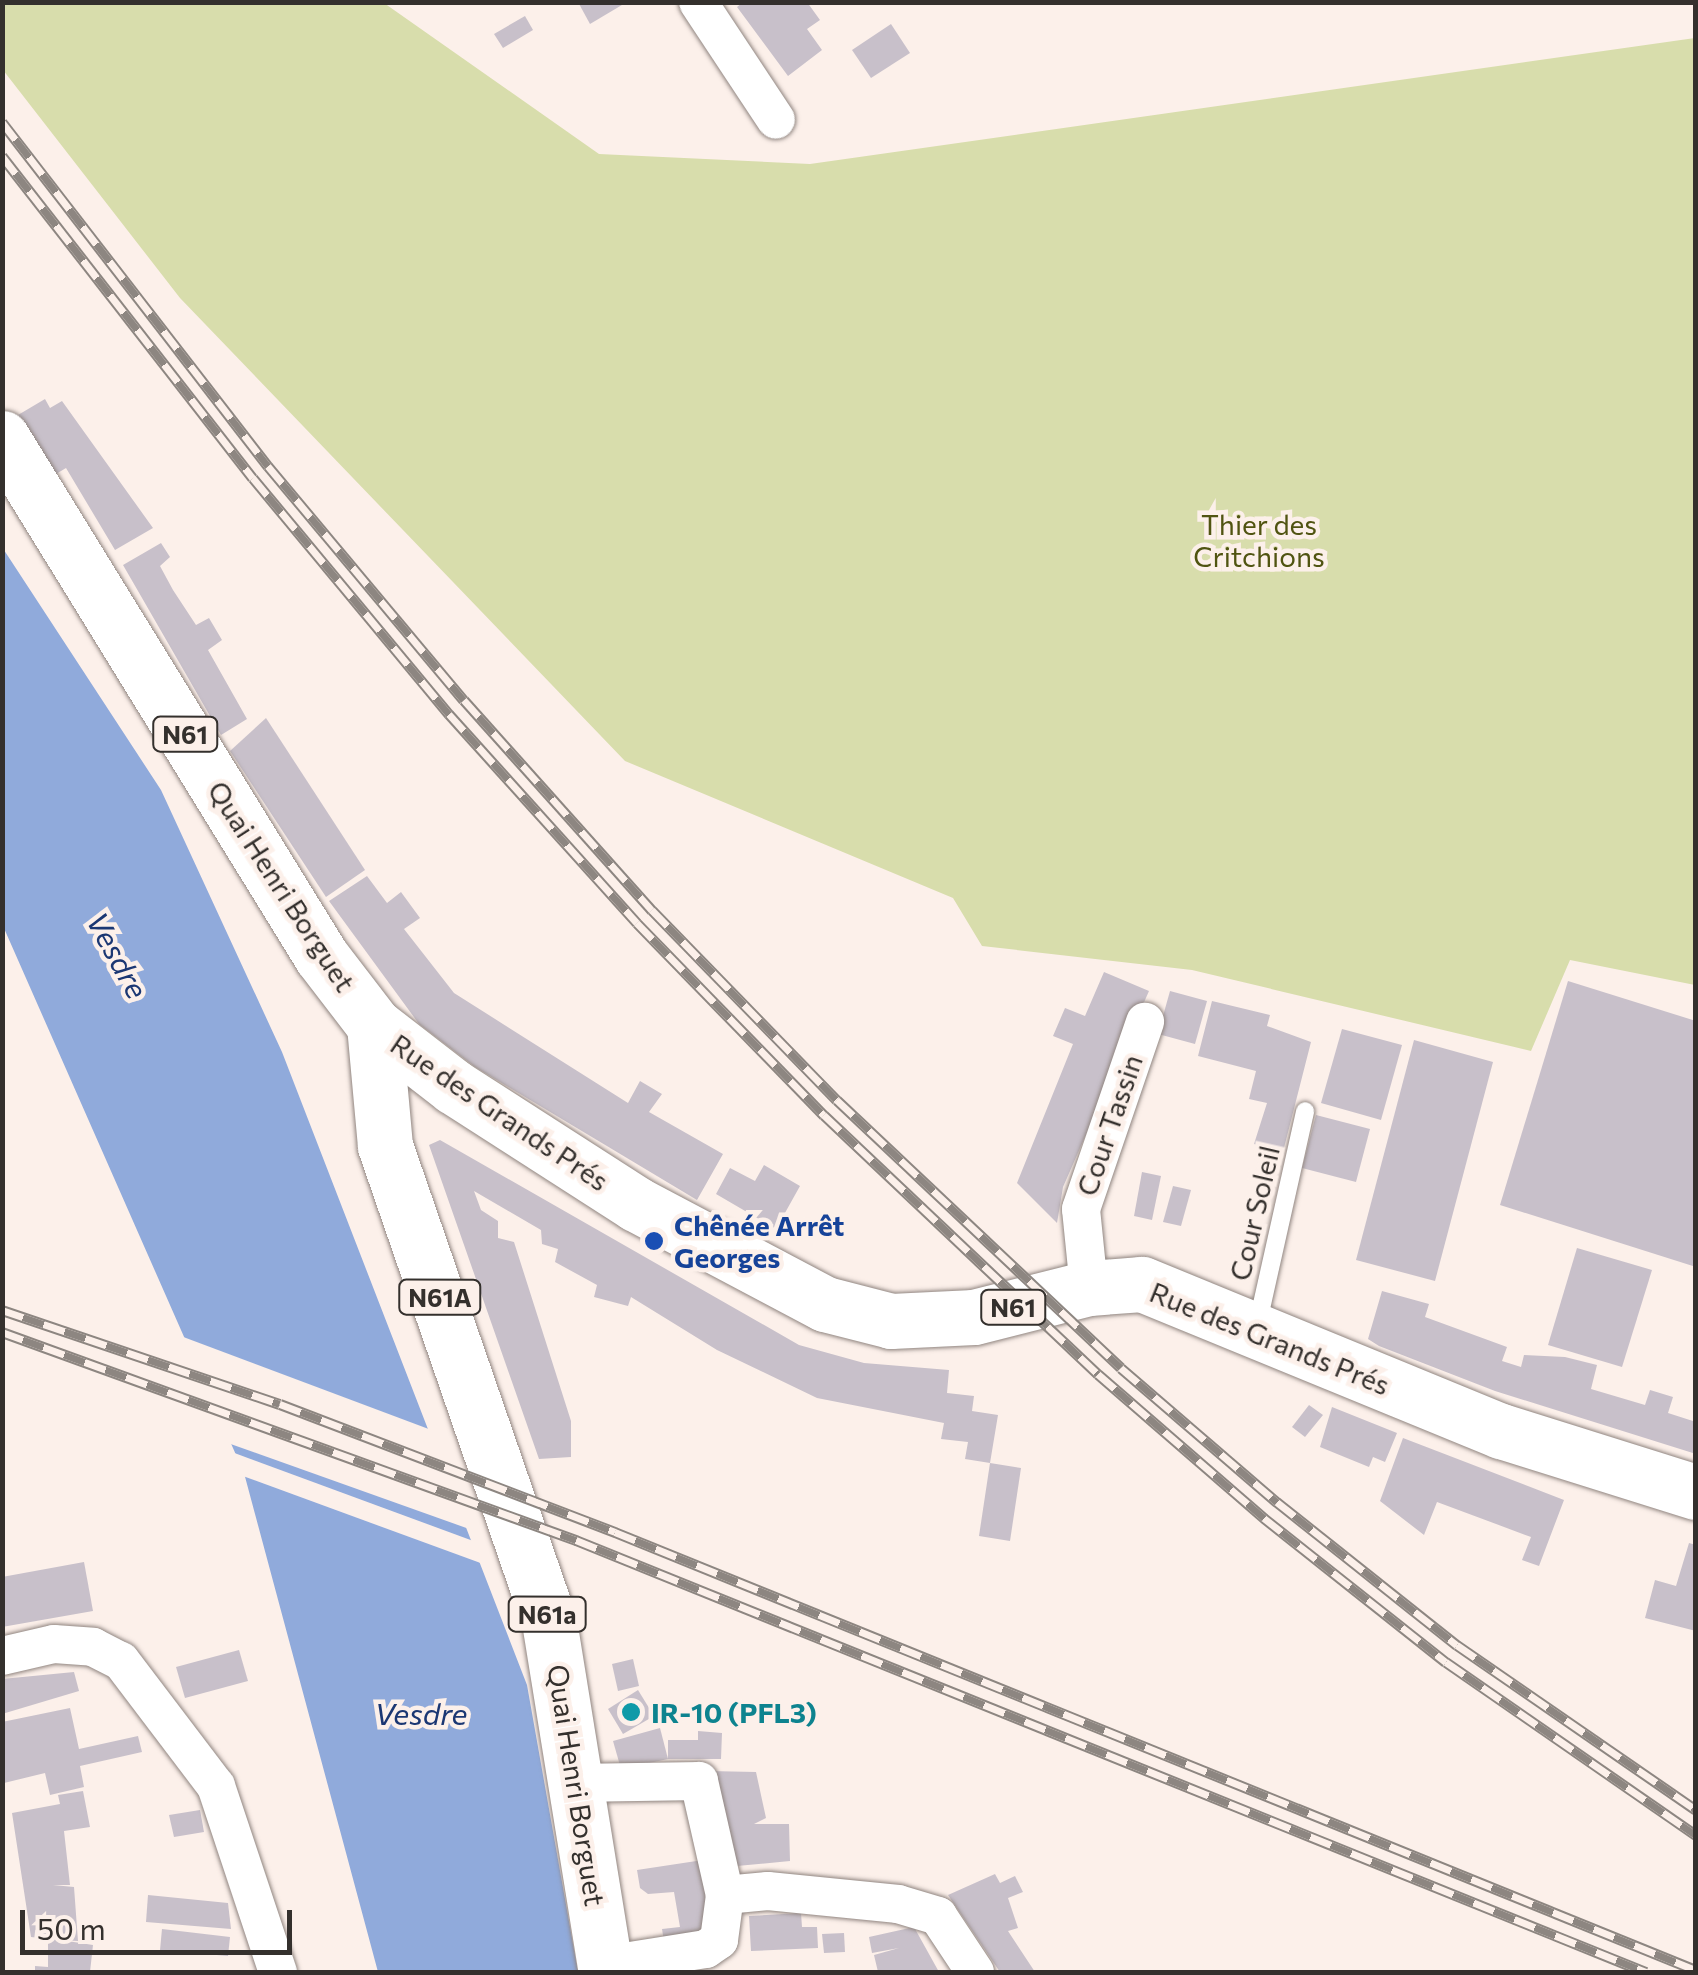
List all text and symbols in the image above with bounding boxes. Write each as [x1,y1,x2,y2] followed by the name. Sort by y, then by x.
[1193,507,1325,573] park label: Thier des Critchions
[150,714,220,754] road number: N61
[201,774,363,998] street label: Quai Henri Borguet
[80,906,156,1004] water label: Vesdre
[385,1027,615,1197] street label: Rue des Grands Prés
[1069,1050,1149,1200] street label: Cour Tassin
[1222,1142,1286,1284] street label: Cour Soleil
[674,1208,844,1274] place label: Chênée Arrêt Georges
[643,1230,665,1252] marker: Chênée Arrêt Georges
[1145,1275,1395,1401] street label: Rue des Grands Prés
[398,1277,482,1317] road number: N61A
[978,1287,1048,1327] road number: N61
[507,1594,587,1634] road number: N61a
[541,1662,613,1908] street label: Quai Henri Borguet
[375,1695,467,1731] water label: Vesdre
[651,1695,817,1729] place label: IR-10 (PFL3)
[620,1701,642,1723] marker: IR-10 (PFL3)
[25,1890,298,1952] scale bar
[37,1909,106,1946] text: 50 m

